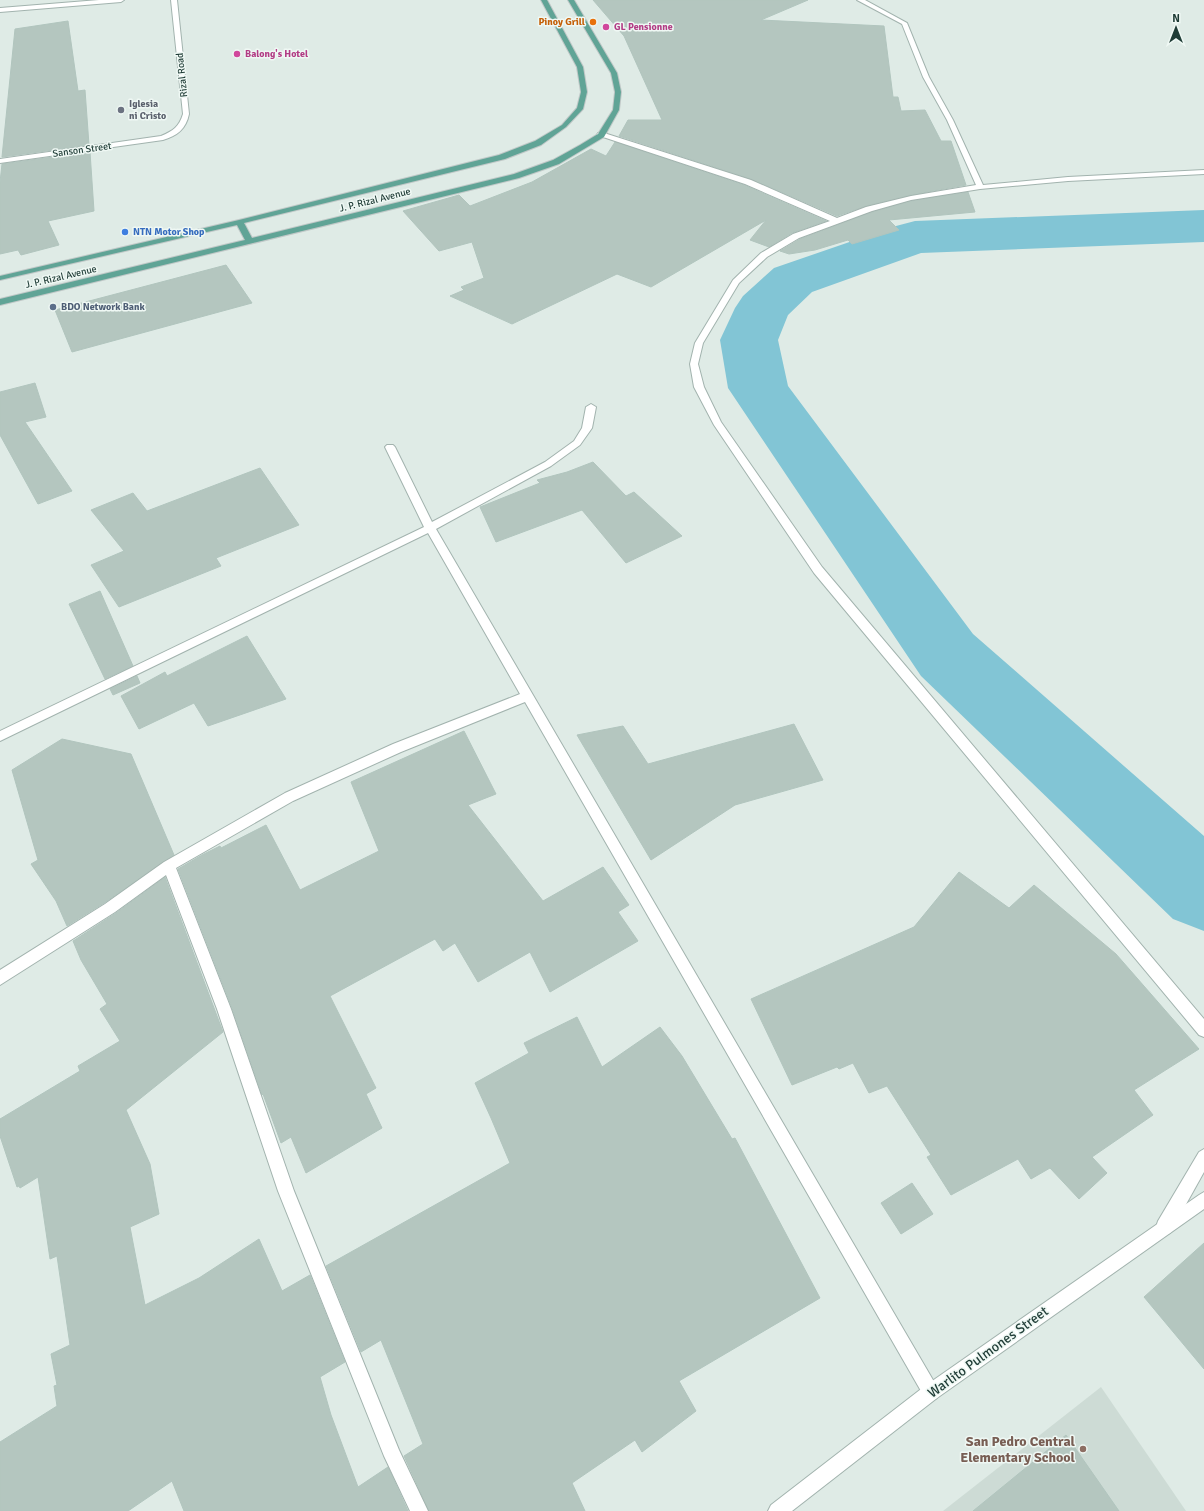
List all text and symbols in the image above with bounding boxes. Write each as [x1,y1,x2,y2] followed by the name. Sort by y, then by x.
[1156,8,1196,48] north arrow
[1172,12,1180,25] text: N
[538,16,585,28] place label: Pinoy Grill
[588,17,598,27] marker: Pinoy Grill
[614,21,673,33] place label: GL Pensionne
[601,22,611,32] marker: GL Pensionne
[245,48,308,60] place label: Balong's Hotel
[232,49,242,59] marker: Balong's Hotel
[174,52,190,98] street label: Rizal Road
[129,98,166,122] place label: Iglesia ni Cristo
[116,105,126,115] marker: Iglesia ni Cristo
[52,140,113,160] street label: Sanson Street
[338,185,412,215] street label: J. P. Rizal Avenue
[133,226,205,238] place label: NTN Motor Shop
[120,227,130,237] marker: NTN Motor Shop
[24,263,98,291] street label: J. P. Rizal Avenue
[61,301,145,313] place label: BDO Network Bank
[48,302,58,312] marker: BDO Network Bank
[924,1303,1052,1401] street label: Warlito Pulmones Street
[960,1433,1076,1466] place label: San Pedro Central Elementary School
[1078,1444,1088,1454] marker: San Pedro Central Elementary School

